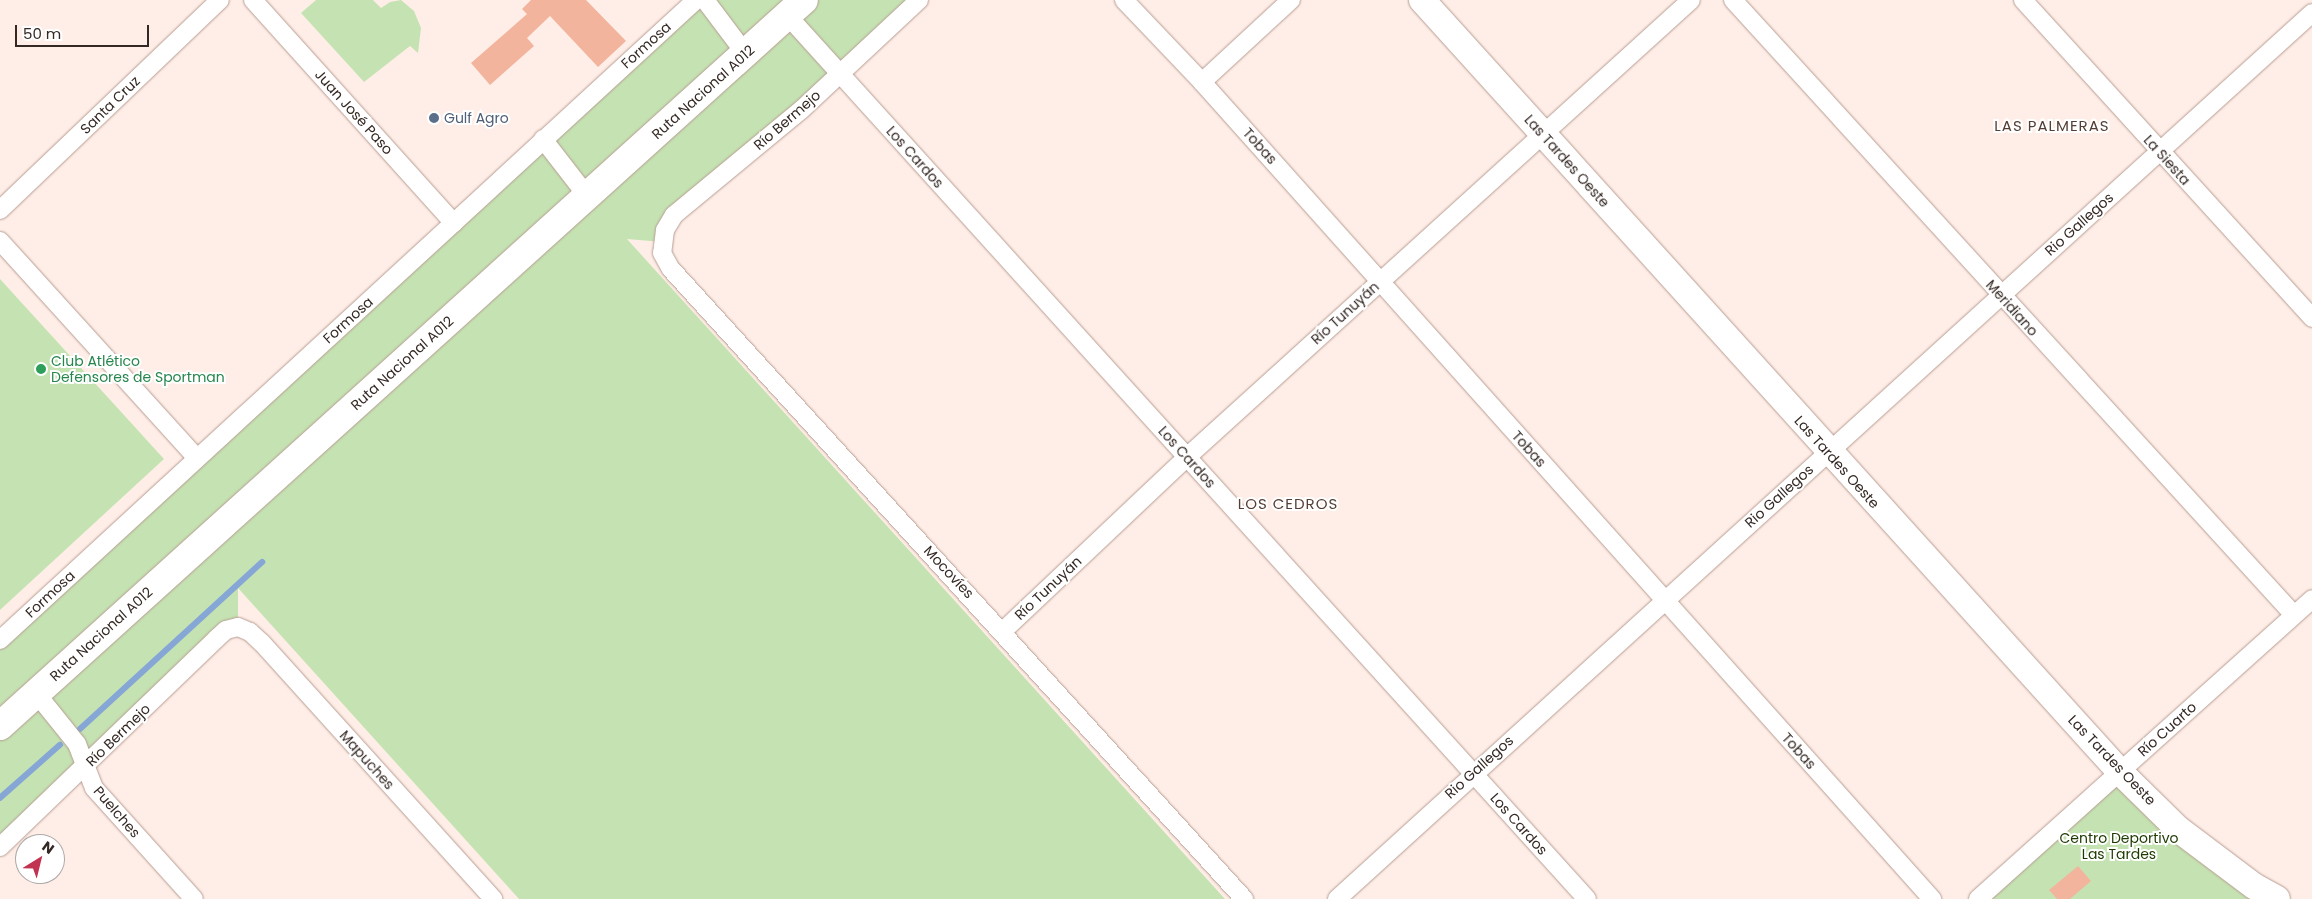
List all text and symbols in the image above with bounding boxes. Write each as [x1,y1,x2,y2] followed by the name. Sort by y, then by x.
[18,15,151,47] scale bar
[618,18,674,72] street label: Formosa
[23,23,61,44] text: 50 m
[648,41,758,143] street label: Ruta Nacional A012
[311,66,397,158] street label: Juan José Paso
[77,72,143,138] street label: Santa Cruz
[750,87,824,153] street label: Río Bermejo
[444,110,509,126] place label: Gulf Agro
[1521,111,1613,211] street label: Las Tardes Oeste
[428,112,440,124] marker: Gulf Agro
[1993,117,2111,135] district label: LAS PALMERAS
[883,123,947,191] street label: Los Cardos
[1239,124,1281,168] street label: Tobas
[2140,132,2194,188] street label: La Siesta
[2041,189,2117,259] street label: Rio Gallegos
[1982,276,2042,340] street label: Meridiano
[1308,278,1382,348] street label: Río Tunuyán
[320,293,376,347] street label: Formosa
[347,312,457,414] street label: Ruta Nacional A012
[51,353,225,386] place label: Club Atlético Defensores de Sportman
[35,363,47,375] marker: Club Atlético Defensores de Sportman
[1791,412,1883,512] street label: Las Tardes Oeste
[1155,423,1219,491] street label: Los Cardos
[1508,427,1550,471] street label: Tobas
[1741,461,1817,531] street label: Rio Gallegos
[1236,495,1340,513] district label: LOS CEDROS
[920,542,978,602] street label: Mocovíes
[1011,553,1085,623] street label: Río Tunuyán
[22,567,78,621] street label: Formosa
[46,583,156,685] street label: Ruta Nacional A012
[2134,698,2200,760] street label: Río Cuarto
[82,700,154,770] street label: Río Bermejo
[2065,711,2159,809] street label: Las Tardes Oeste
[336,727,398,793] street label: Mapuches
[1778,729,1820,773] street label: Tobas
[1441,732,1517,802] street label: Rio Gallegos
[90,783,144,841] street label: Puelches
[1487,790,1551,858] street label: Los Cardos
[2059,830,2179,862] park label: Centro Deportivo Las Tardes
[15,834,65,884] north arrow
[38,836,58,859] text: N

